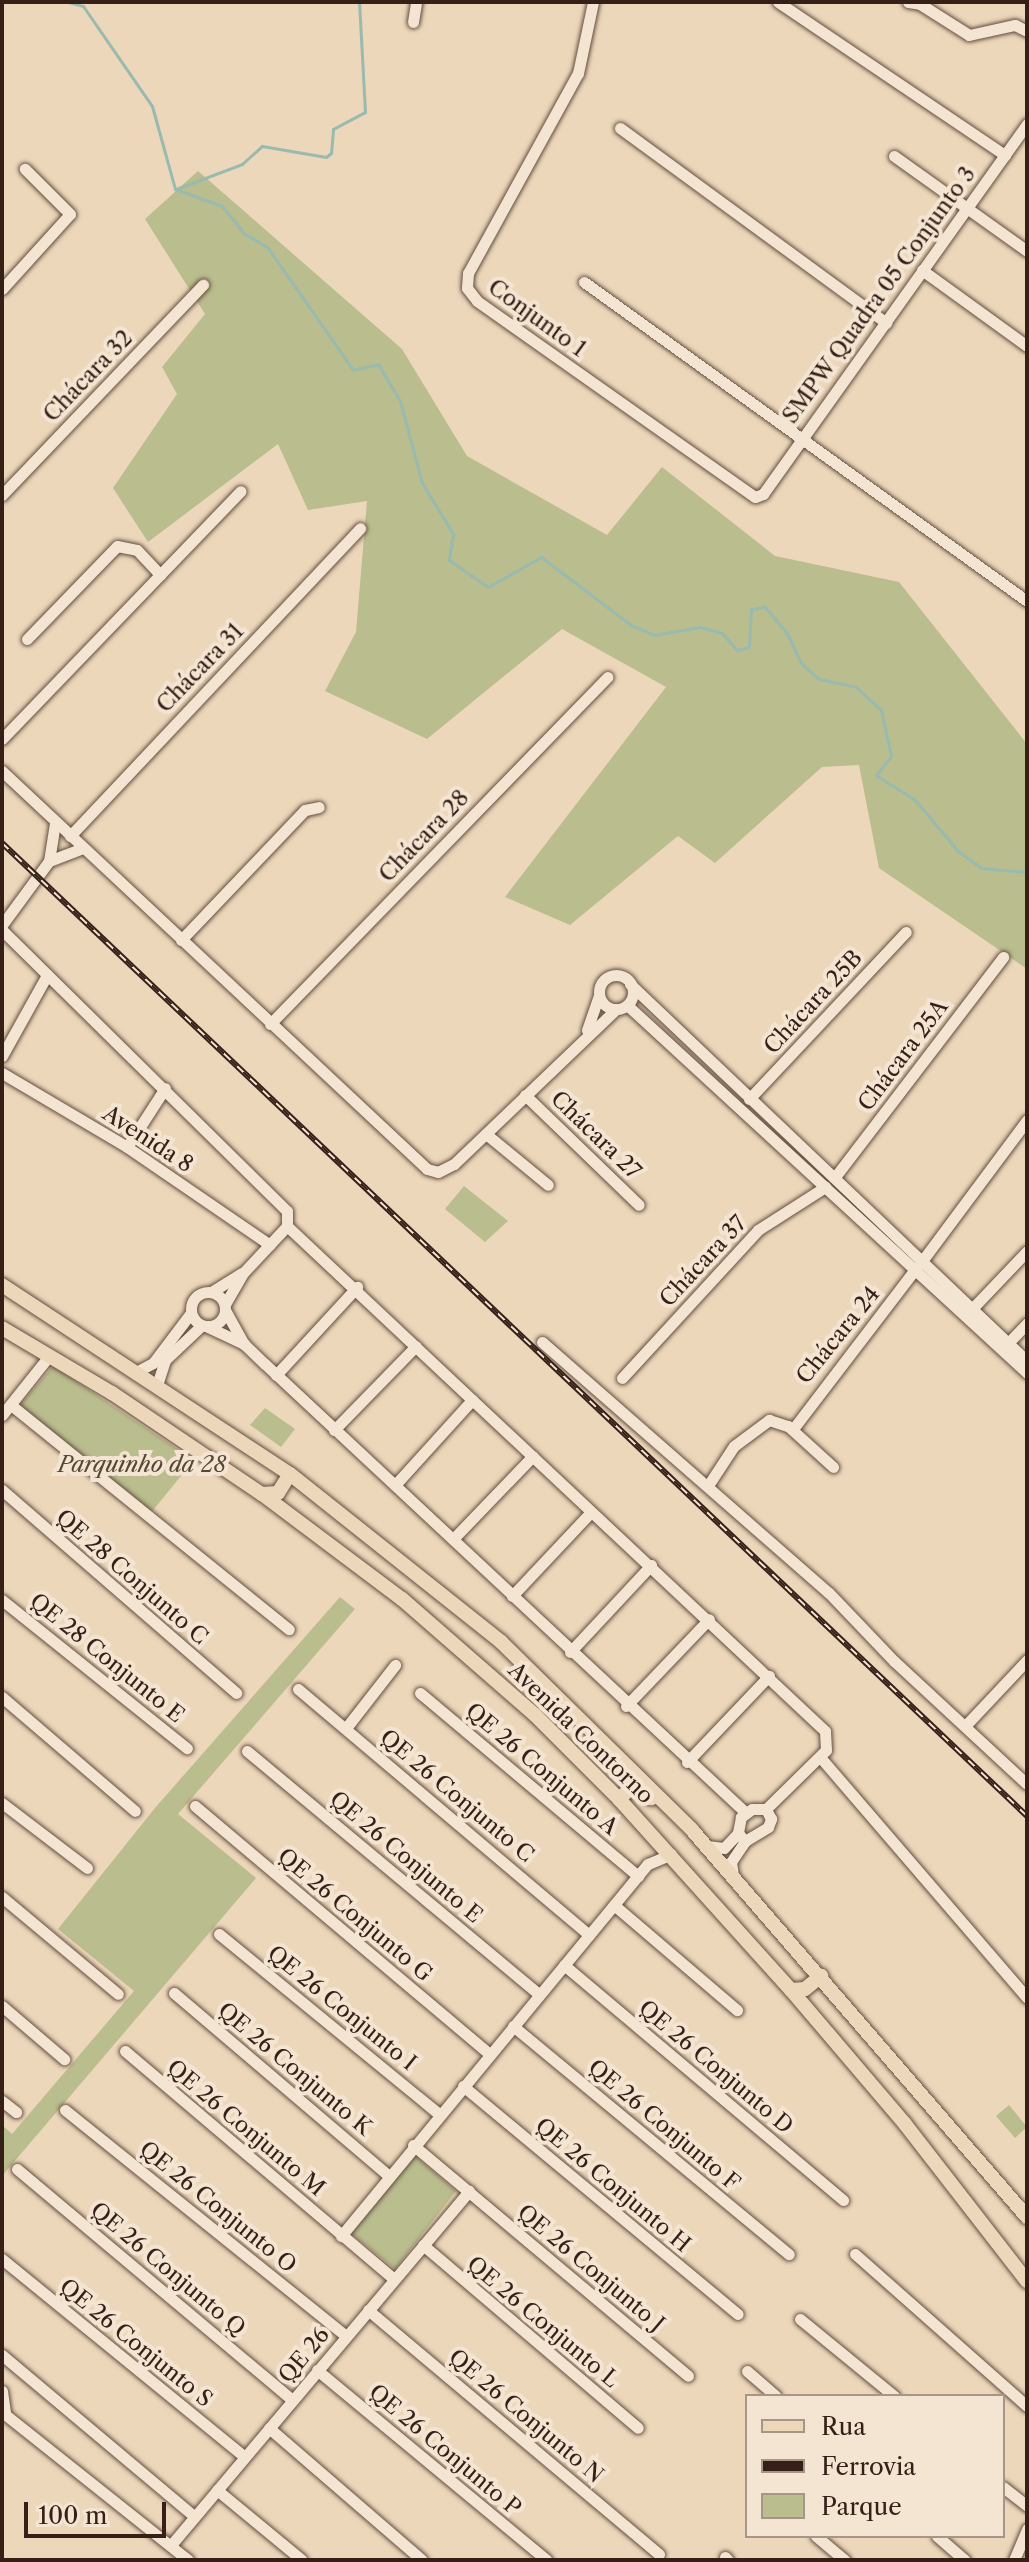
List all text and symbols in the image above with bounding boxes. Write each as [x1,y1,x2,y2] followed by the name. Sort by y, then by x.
[777,161,981,429] street label: SMPW Quadra 05 Conjunto 3
[483,274,591,362] street label: Conjunto 1
[38,325,138,427] street label: Chácara 32
[151,618,249,718] street label: Chácara 31
[374,784,474,888] street label: Chácara 28
[758,945,868,1059] street label: Chácara 25B
[852,994,954,1116] street label: Chácara 25A
[545,1085,647,1185] street label: Chácara 27
[98,1100,198,1178] street label: Avenida 8
[654,1210,752,1312] street label: Chácara 37
[791,1281,885,1389] street label: Chácara 24
[58,1452,226,1478] park label: Parquinho da 28
[51,1504,213,1650] street label: QE 28 Conjunto C
[25,1588,189,1728] street label: QE 28 Conjunto E
[503,1657,659,1809] street label: Avenida Contorno
[460,1697,624,1841] street label: QE 26 Conjunto A
[375,1724,539,1868] street label: QE 26 Conjunto C
[325,1786,487,1928] street label: QE 26 Conjunto E
[273,1843,437,1987] street label: QE 26 Conjunto G
[262,1940,422,2076] street label: QE 26 Conjunto I
[634,1995,798,2139] street label: QE 26 Conjunto D
[213,1997,377,2141] street label: QE 26 Conjunto K
[162,2054,330,2202] street label: QE 26 Conjunto M
[583,2054,745,2196] street label: QE 26 Conjunto F
[530,2112,696,2258] street label: QE 26 Conjunto H
[134,2136,302,2278] street label: QE 26 Conjunto O
[85,2197,251,2341] street label: QE 26 Conjunto Q
[512,2199,670,2337] street label: QE 26 Conjunto J
[462,2251,624,2393] street label: QE 26 Conjunto L
[54,2273,218,2413] street label: QE 26 Conjunto S
[273,2322,335,2388] street label: QE 26
[443,2344,609,2488] street label: QE 26 Conjunto N
[364,2379,526,2521] street label: QE 26 Conjunto P
[745,2394,1005,2538] legend
[821,2412,866,2441] text: Rua
[821,2452,916,2481] text: Ferrovia
[28,2486,170,2536] scale bar
[821,2492,902,2521] text: Parque
[38,2501,107,2530] text: 100 m

